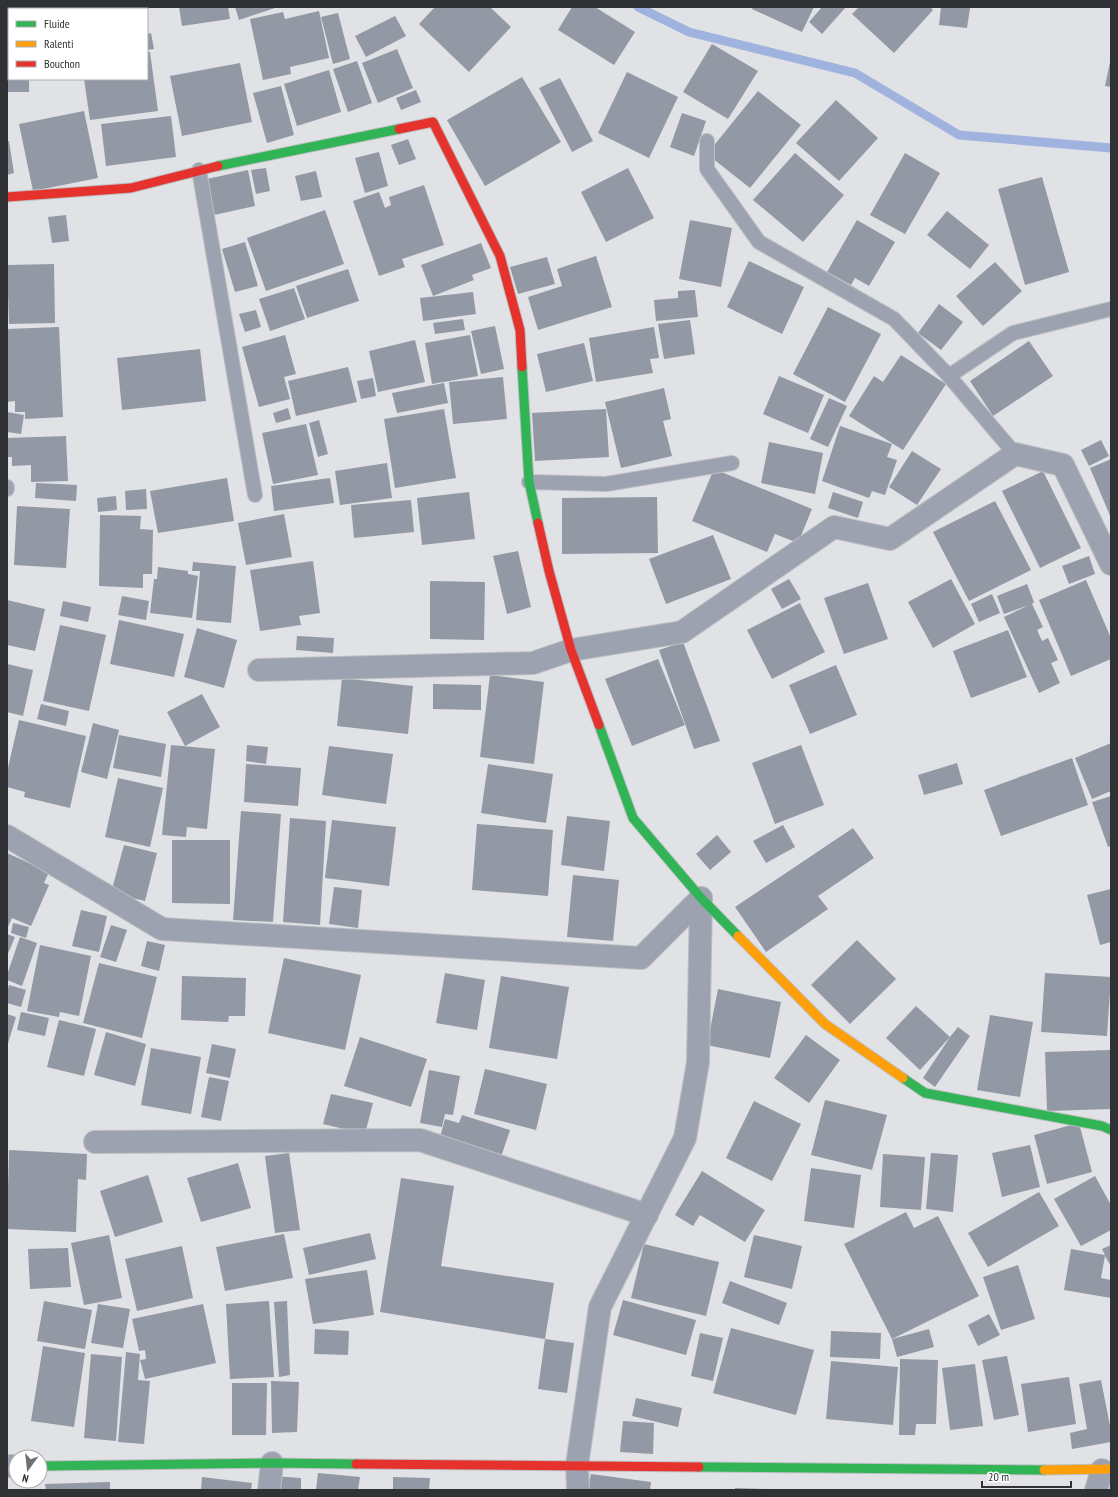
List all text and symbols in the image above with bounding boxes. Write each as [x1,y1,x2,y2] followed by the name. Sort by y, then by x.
[8,8,148,80] legend
[44,16,70,31] text: Fluide
[44,36,73,51] text: Ralenti
[44,56,80,71] text: Bouchon
[8,1449,48,1489] north arrow
[982,1463,1071,1489] scale bar
[988,1469,1009,1484] text: 20 m
[21,1471,30,1486] text: N

